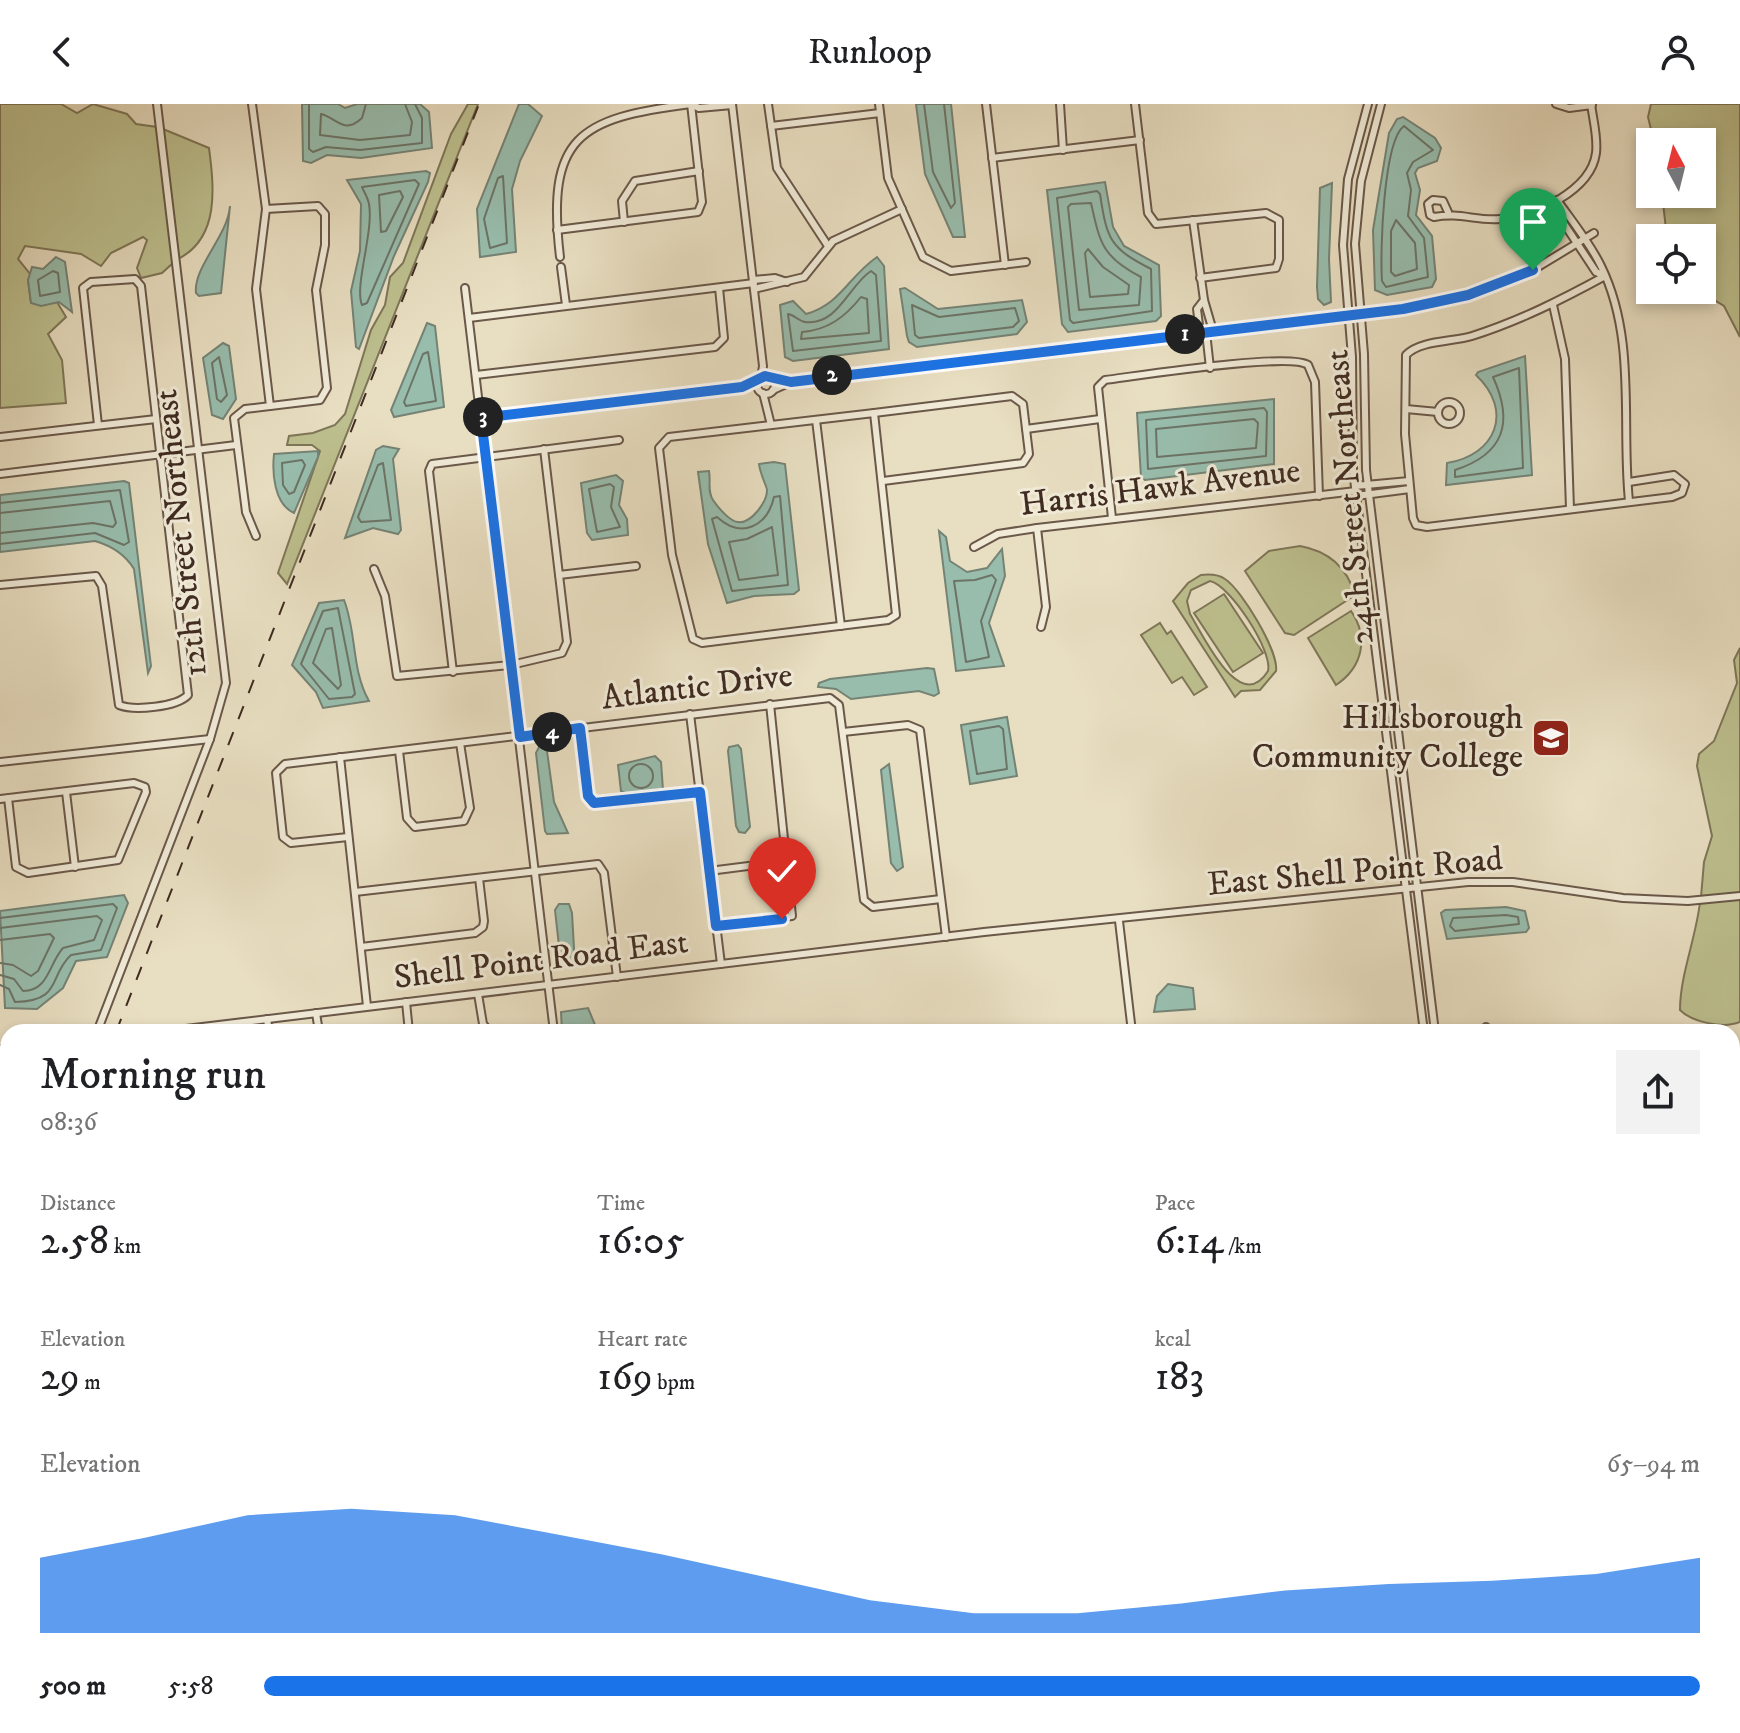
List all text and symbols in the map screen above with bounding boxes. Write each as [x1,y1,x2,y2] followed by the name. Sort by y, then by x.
[40,30,84,74] icon: back
[808,30,932,75] text: Runloop
[1656,30,1700,74] icon: person
[1636,128,1716,208] north arrow
[1636,128,1716,304] map controls
[1499,188,1567,270] pin
[1511,200,1555,244] icon: arrive
[1636,224,1716,304] button: locate
[1165,314,1205,354] pin: 1
[1181,320,1189,347] text: 1
[1316,348,1384,646] street label: 24th Street Northeast
[812,355,852,395] pin: 2
[827,361,837,388] text: 2
[145,387,217,679] street label: 12th Street Northeast
[463,397,503,437] pin: 3
[479,403,487,430] text: 3
[1017,450,1303,526] street label: Harris Hawk Avenue
[599,654,795,720] street label: Atlantic Drive
[1252,697,1523,778] place label: Hillsborough Community College
[532,712,572,752] pin: 4
[1530,717,1572,759] school or university icon: Hillsborough Community College
[546,718,558,745] text: 4
[748,837,816,919] pin
[1206,838,1504,906] street label: East Shell Point Road
[760,849,804,893] icon: check
[392,921,691,999] street label: Shell Point Road East
[40,1048,266,1103] text: Morning run
[1616,1050,1700,1134] button: share
[40,1106,97,1139] text: 08:36
[40,1190,116,1217] text: Distance
[597,1190,645,1217] text: Time
[1155,1190,1195,1217] text: Pace
[40,1217,109,1267] text: 2.58
[597,1217,685,1267] text: 16:05
[1155,1217,1224,1267] text: 6:14
[109,1233,141,1260] text: km
[1224,1233,1262,1260] text: /km
[40,1326,125,1353] text: Elevation
[597,1326,688,1353] text: Heart rate
[1155,1326,1191,1353] text: kcal
[40,1353,80,1403] text: 29
[597,1353,653,1403] text: 169
[1155,1353,1204,1403] text: 183
[80,1369,101,1396] text: m
[653,1369,695,1396] text: bpm
[40,1448,141,1481] text: Elevation
[1607,1448,1700,1481] text: 65–94 m
[40,1670,106,1703] text: 500 m
[168,1670,214,1703] text: 5:58

